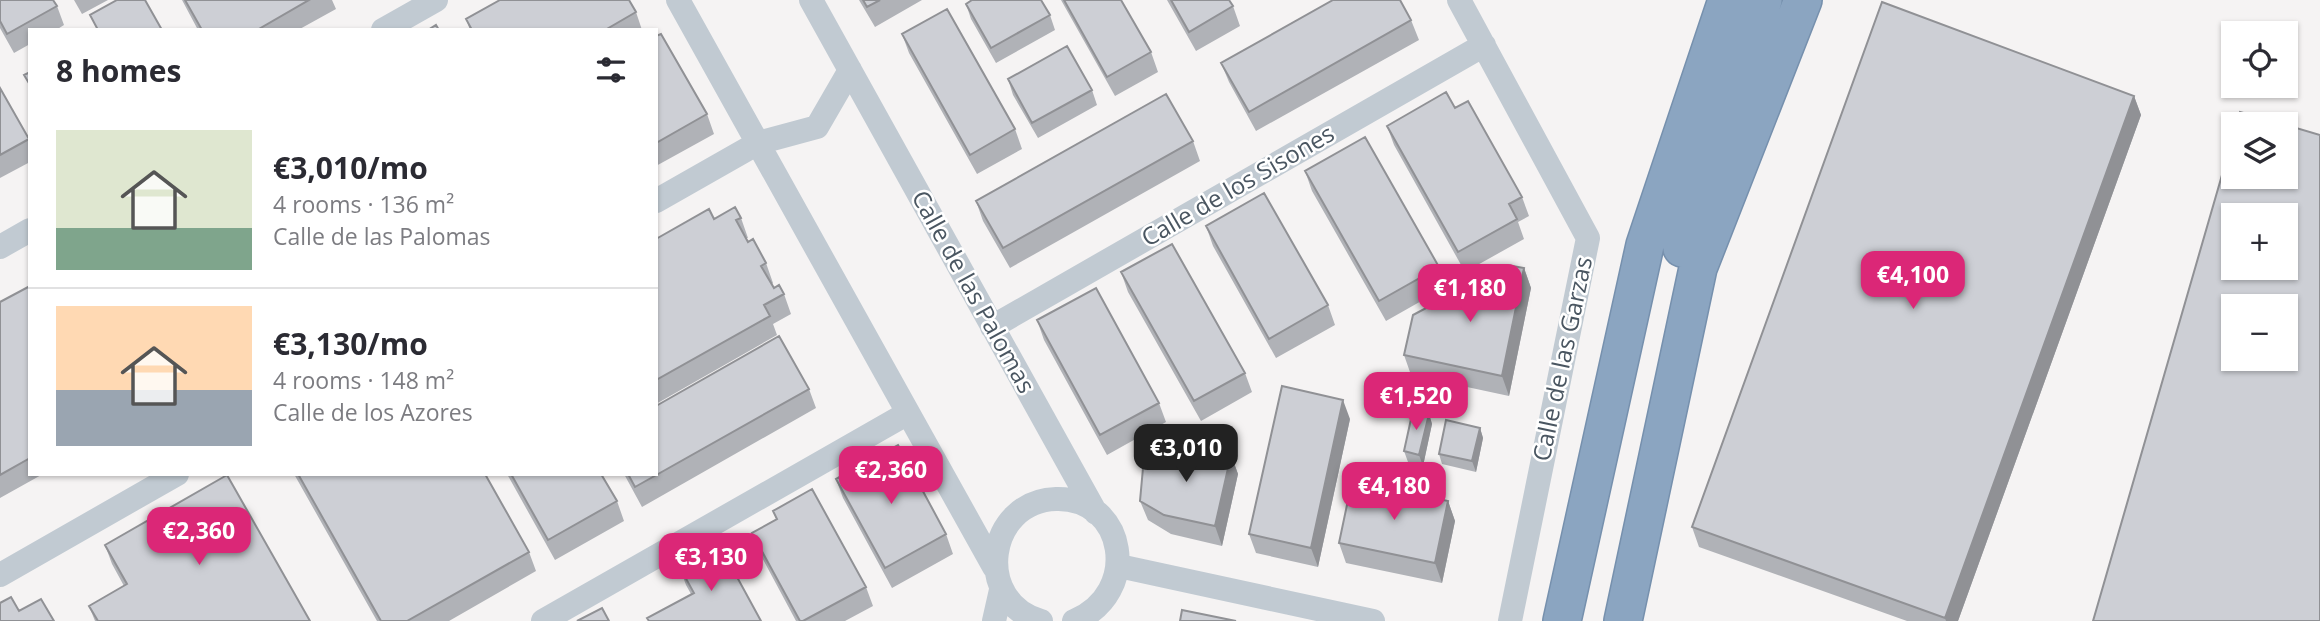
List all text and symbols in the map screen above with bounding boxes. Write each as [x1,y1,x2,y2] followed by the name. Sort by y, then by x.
[2221,21,2298,371] map controls
[2221,21,2298,98] button: locate
[56,50,181,91] text: 8 homes
[592,51,630,89] icon: filters
[2221,112,2298,189] button: layers
[1135,116,1340,253] street label: Calle de los Sisones
[273,147,428,188] text: €3,010/mo
[112,158,196,242] icon: home
[905,184,1044,399] street label: Calle de las Palomas
[273,188,454,220] text: 4 rooms · 136 m²
[2221,203,2298,280] button: +
[273,220,491,252] text: Calle de las Palomas
[1856,252,1970,311] pin: €4,100
[1524,253,1599,464] street label: Calle de las Garzas
[1877,258,1949,290] text: €4,100
[1413,264,1527,324] pin: €1,180
[1434,271,1506,303] text: €1,180
[2221,294,2298,371] button: −
[273,323,428,364] text: €3,130/mo
[112,334,196,418] icon: home
[273,364,454,396] text: 4 rooms · 148 m²
[1359,372,1473,432] pin: €1,520
[1380,379,1452,411] text: €1,520
[273,396,473,428] text: Calle de los Azores
[1129,424,1243,484] pin: €3,010
[1150,431,1222,463] text: €3,010
[834,447,948,506] pin: €2,360
[855,453,927,485] text: €2,360
[1337,462,1451,522] pin: €4,180
[1358,469,1430,501] text: €4,180
[142,508,256,567] pin: €2,360
[163,514,235,546] text: €2,360
[654,534,768,593] pin: €3,130
[675,540,747,572] text: €3,130

